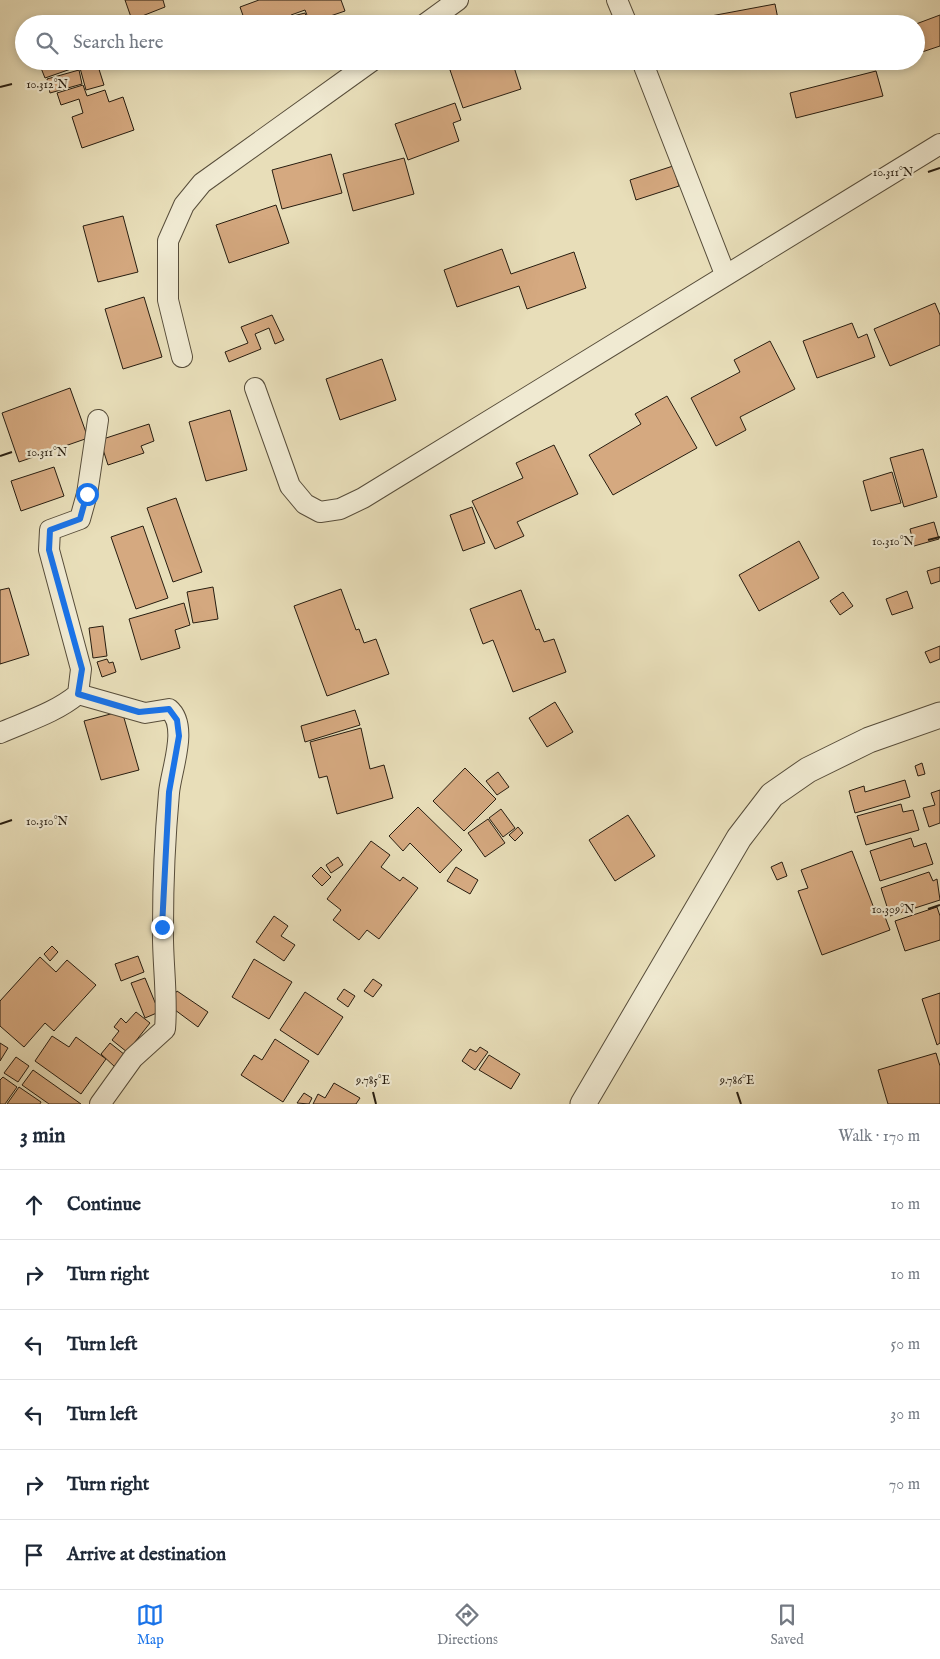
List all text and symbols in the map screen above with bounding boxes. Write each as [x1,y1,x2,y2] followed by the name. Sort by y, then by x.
[15,15,925,70] search box
[33,29,61,57] icon: search
[73,31,164,55] text: Search here
[26,77,68,92] text: 10.312°N
[873,165,914,180] text: 10.311°N
[27,445,68,460] text: 10.311°N
[76,483,99,506] route start
[872,534,915,549] text: 10.310°N
[26,814,69,829] text: 10.310°N
[872,902,915,917] text: 10.309°N
[151,916,174,939] route end
[355,1073,390,1088] text: 9.785°E
[719,1073,754,1088] text: 9.786°E
[20,1123,65,1150] text: 3 min
[838,1127,920,1147] text: Walk · 170 m
[20,1191,48,1219] icon: ahead
[67,1193,141,1217] text: Continue
[890,1195,920,1215] text: 10 m
[20,1261,48,1289] icon: right
[67,1263,149,1287] text: Turn right
[890,1265,920,1285] text: 10 m
[20,1331,48,1359] icon: left
[67,1333,138,1357] text: Turn left
[891,1335,920,1355] text: 50 m
[20,1401,48,1429] icon: left
[67,1403,138,1427] text: Turn left
[890,1405,920,1425] text: 30 m
[20,1471,48,1499] icon: right
[67,1473,149,1497] text: Turn right
[889,1475,920,1495] text: 70 m
[20,1541,48,1569] icon: arrive
[67,1543,226,1567] text: Arrive at destination
[136,1601,164,1649] tab: Map
[437,1601,498,1649] tab: Directions
[771,1601,804,1649] tab: Saved

